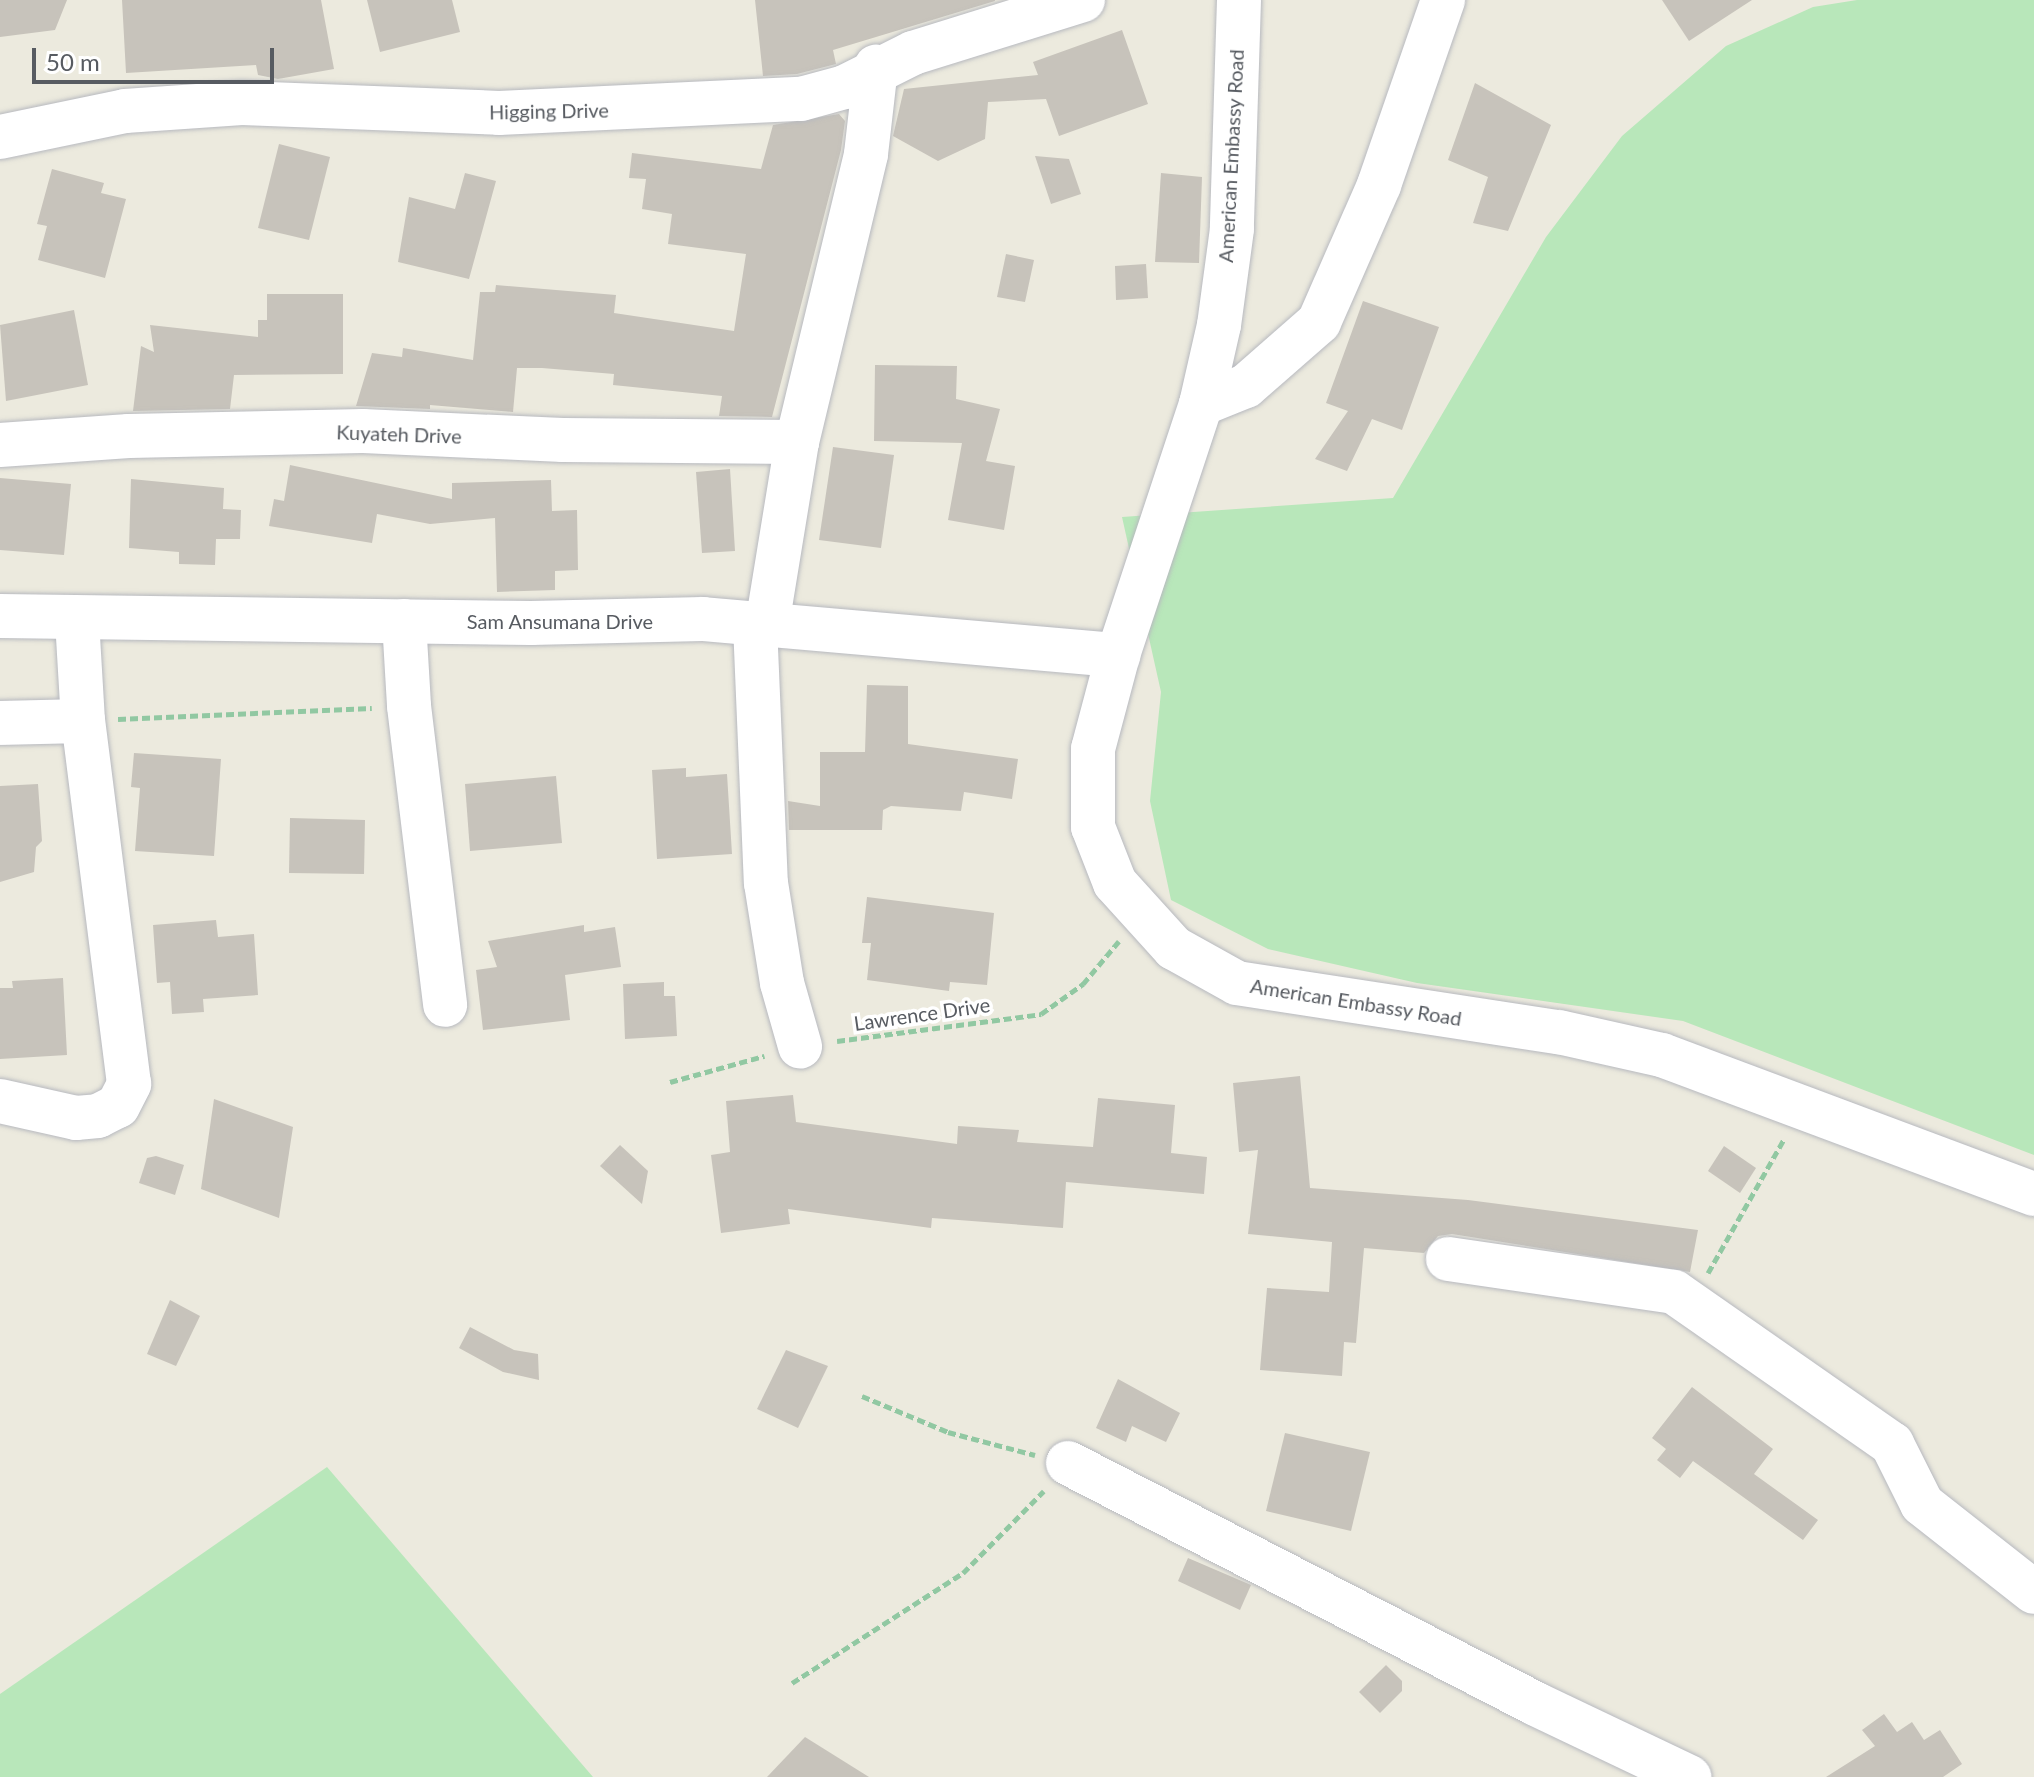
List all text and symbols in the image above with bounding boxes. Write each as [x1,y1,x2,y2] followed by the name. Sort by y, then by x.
[36,32,278,82] scale bar
[46,47,100,76] text: 50 m
[1213,48,1249,264] street label: American Embassy Road
[489,98,609,124] street label: Higging Drive
[336,420,462,448] street label: Kuyateh Drive
[467,609,653,633] street label: Sam Ansumana Drive
[1248,973,1464,1031] street label: American Embassy Road
[852,993,992,1035] street label: Lawrence Drive

